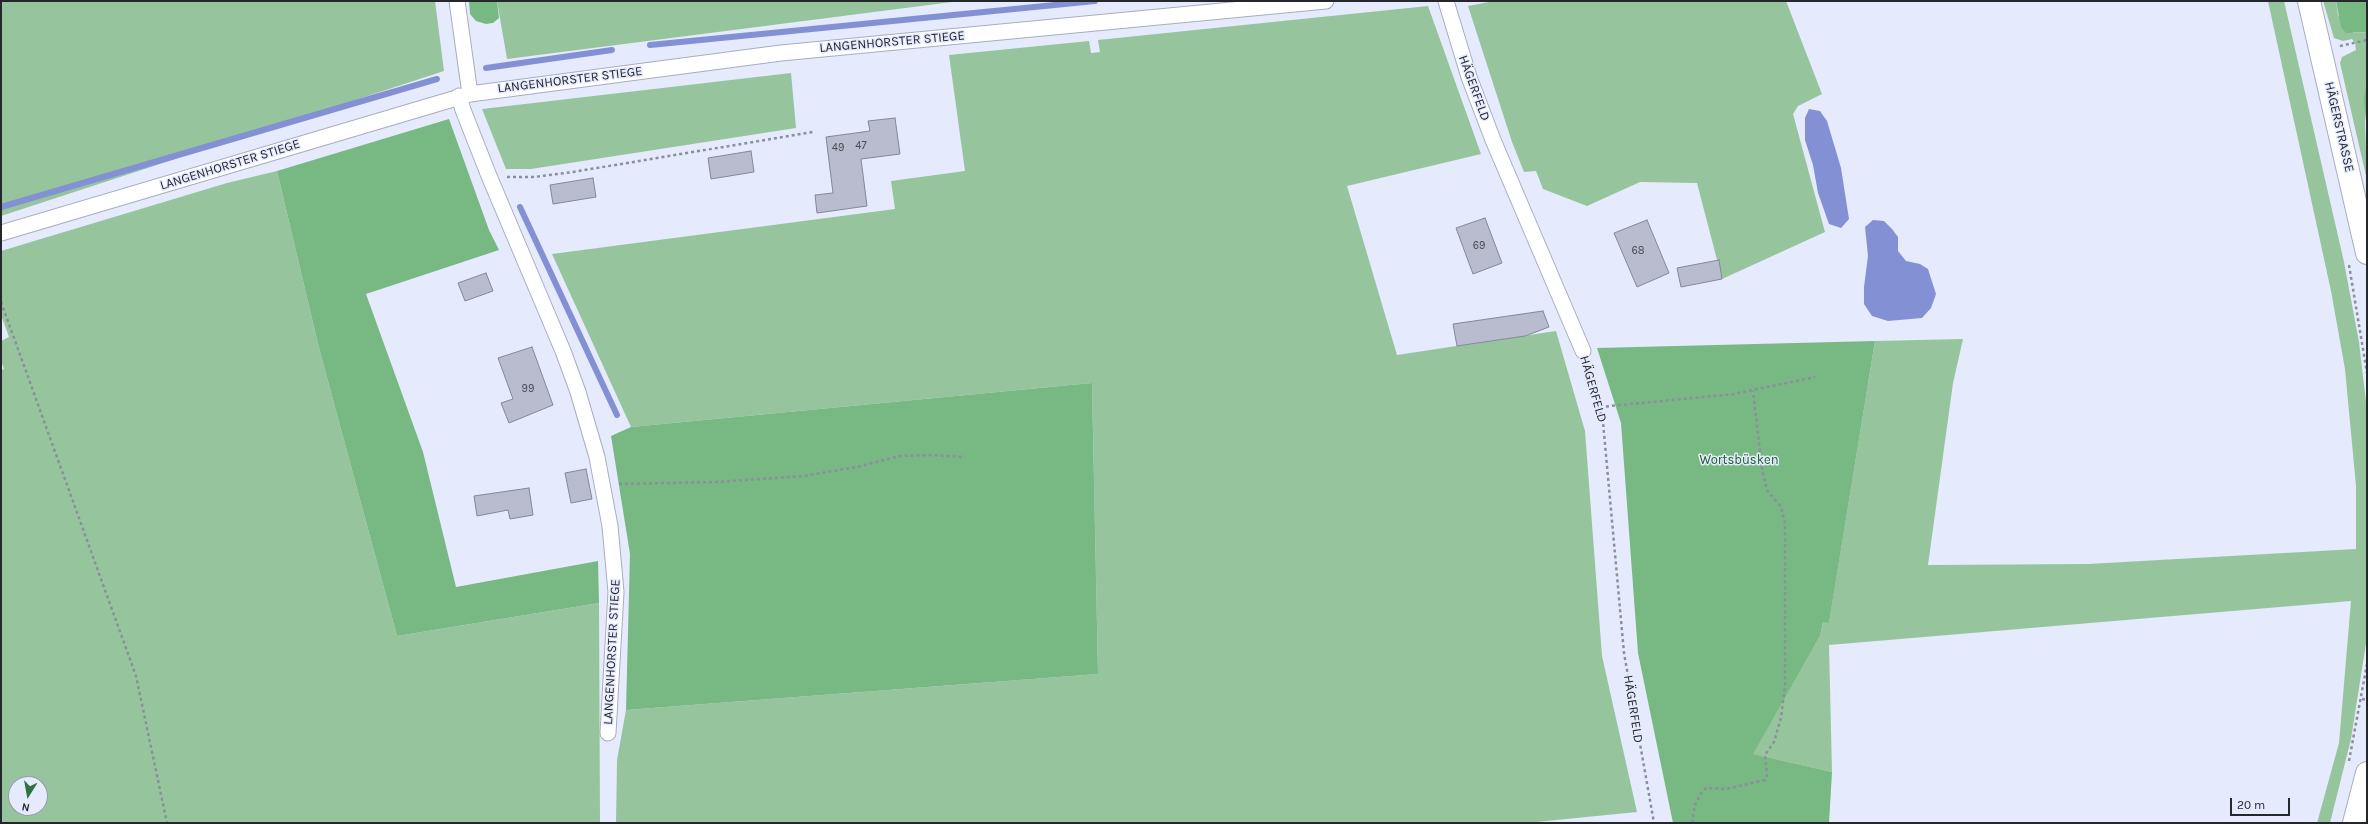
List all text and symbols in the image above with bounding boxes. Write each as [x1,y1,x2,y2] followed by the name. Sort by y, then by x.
[819,28,965,56] street label: LANGENHORSTER STIEGE
[1455,53,1493,123] street label: HÄGERFELD
[497,63,643,97] street label: LANGENHORSTER STIEGE
[2321,80,2357,174] street label: HÄGERSTRASSE
[158,136,302,194] street label: LANGENHORSTER STIEGE
[855,139,867,153] house number: 47
[832,141,844,155] house number: 49
[1473,239,1485,253] house number: 69
[1631,244,1645,258] house number: 68
[1576,354,1610,424] street label: HÄGERFELD
[522,382,534,396] house number: 99
[1700,452,1778,468] park label: Wortsbüsken
[600,579,624,725] street label: LANGENHORSTER STIEGE
[1620,674,1646,744] street label: HÄGERFELD
[8,776,48,816] north arrow
[2232,790,2292,816] scale bar
[2237,798,2265,812] text: 20 m
[21,800,31,814] text: N

